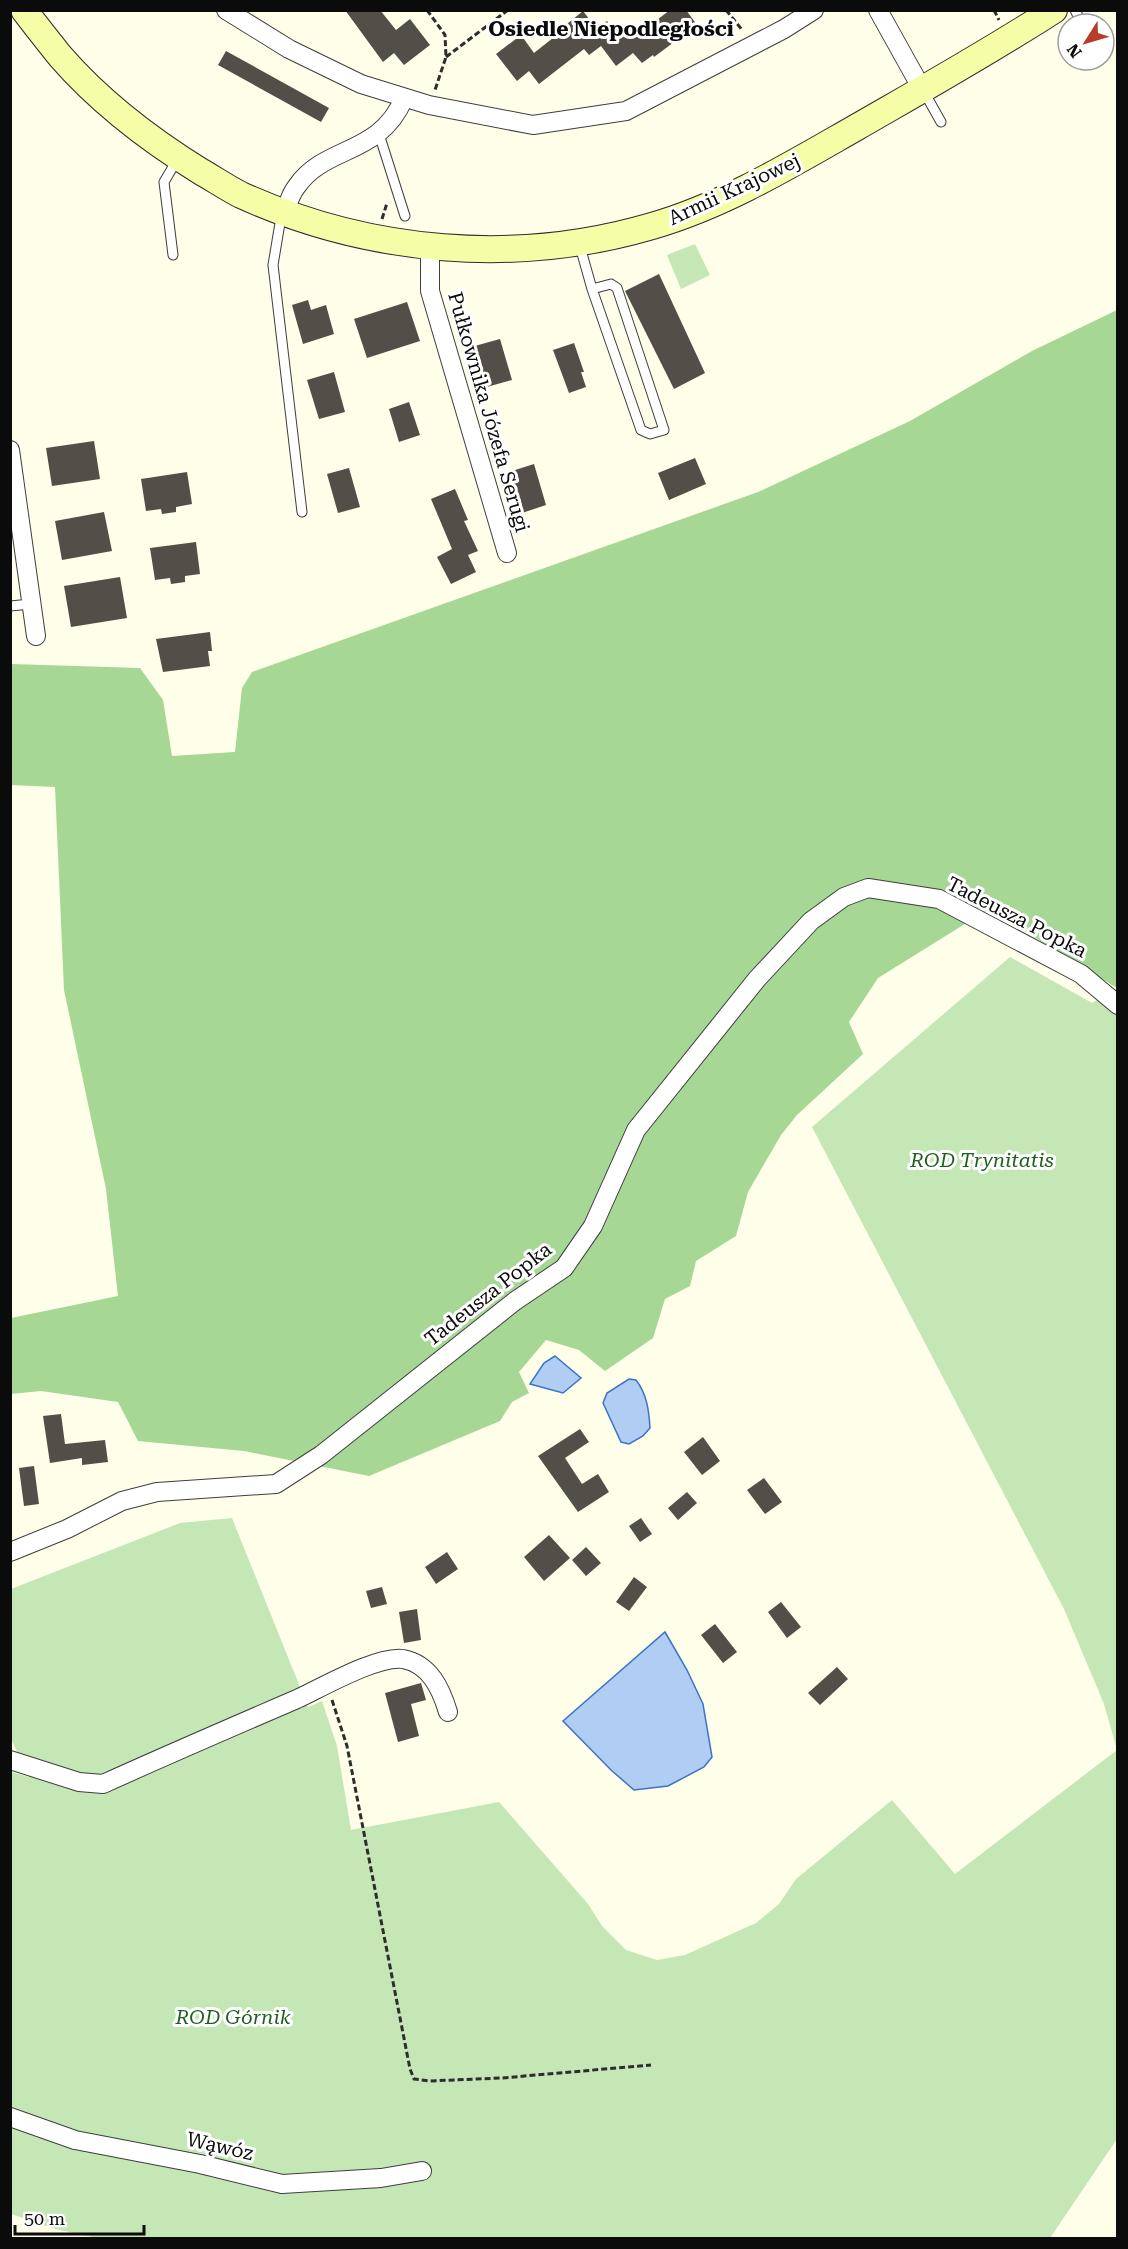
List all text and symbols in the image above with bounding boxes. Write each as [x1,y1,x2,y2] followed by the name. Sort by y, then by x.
[1056,12,1116,72] north arrow
[488,17,734,41] district label: Osiedle Niepodległości
[1063,40,1086,61] text: N
[664,148,804,230] street label: Armii Krajowej
[443,289,535,535] street label: Pułkownika Józefa Serugi
[943,871,1091,963] street label: Tadeusza Popka
[909,1148,1054,1172] park label: ROD Trynitatis
[420,1237,556,1351] street label: Tadeusza Popka
[174,2005,291,2029] park label: ROD Górnik
[184,2127,256,2165] street label: Wąwóz
[15,2198,144,2236] scale bar
[24,2208,65,2229] text: 50 m

